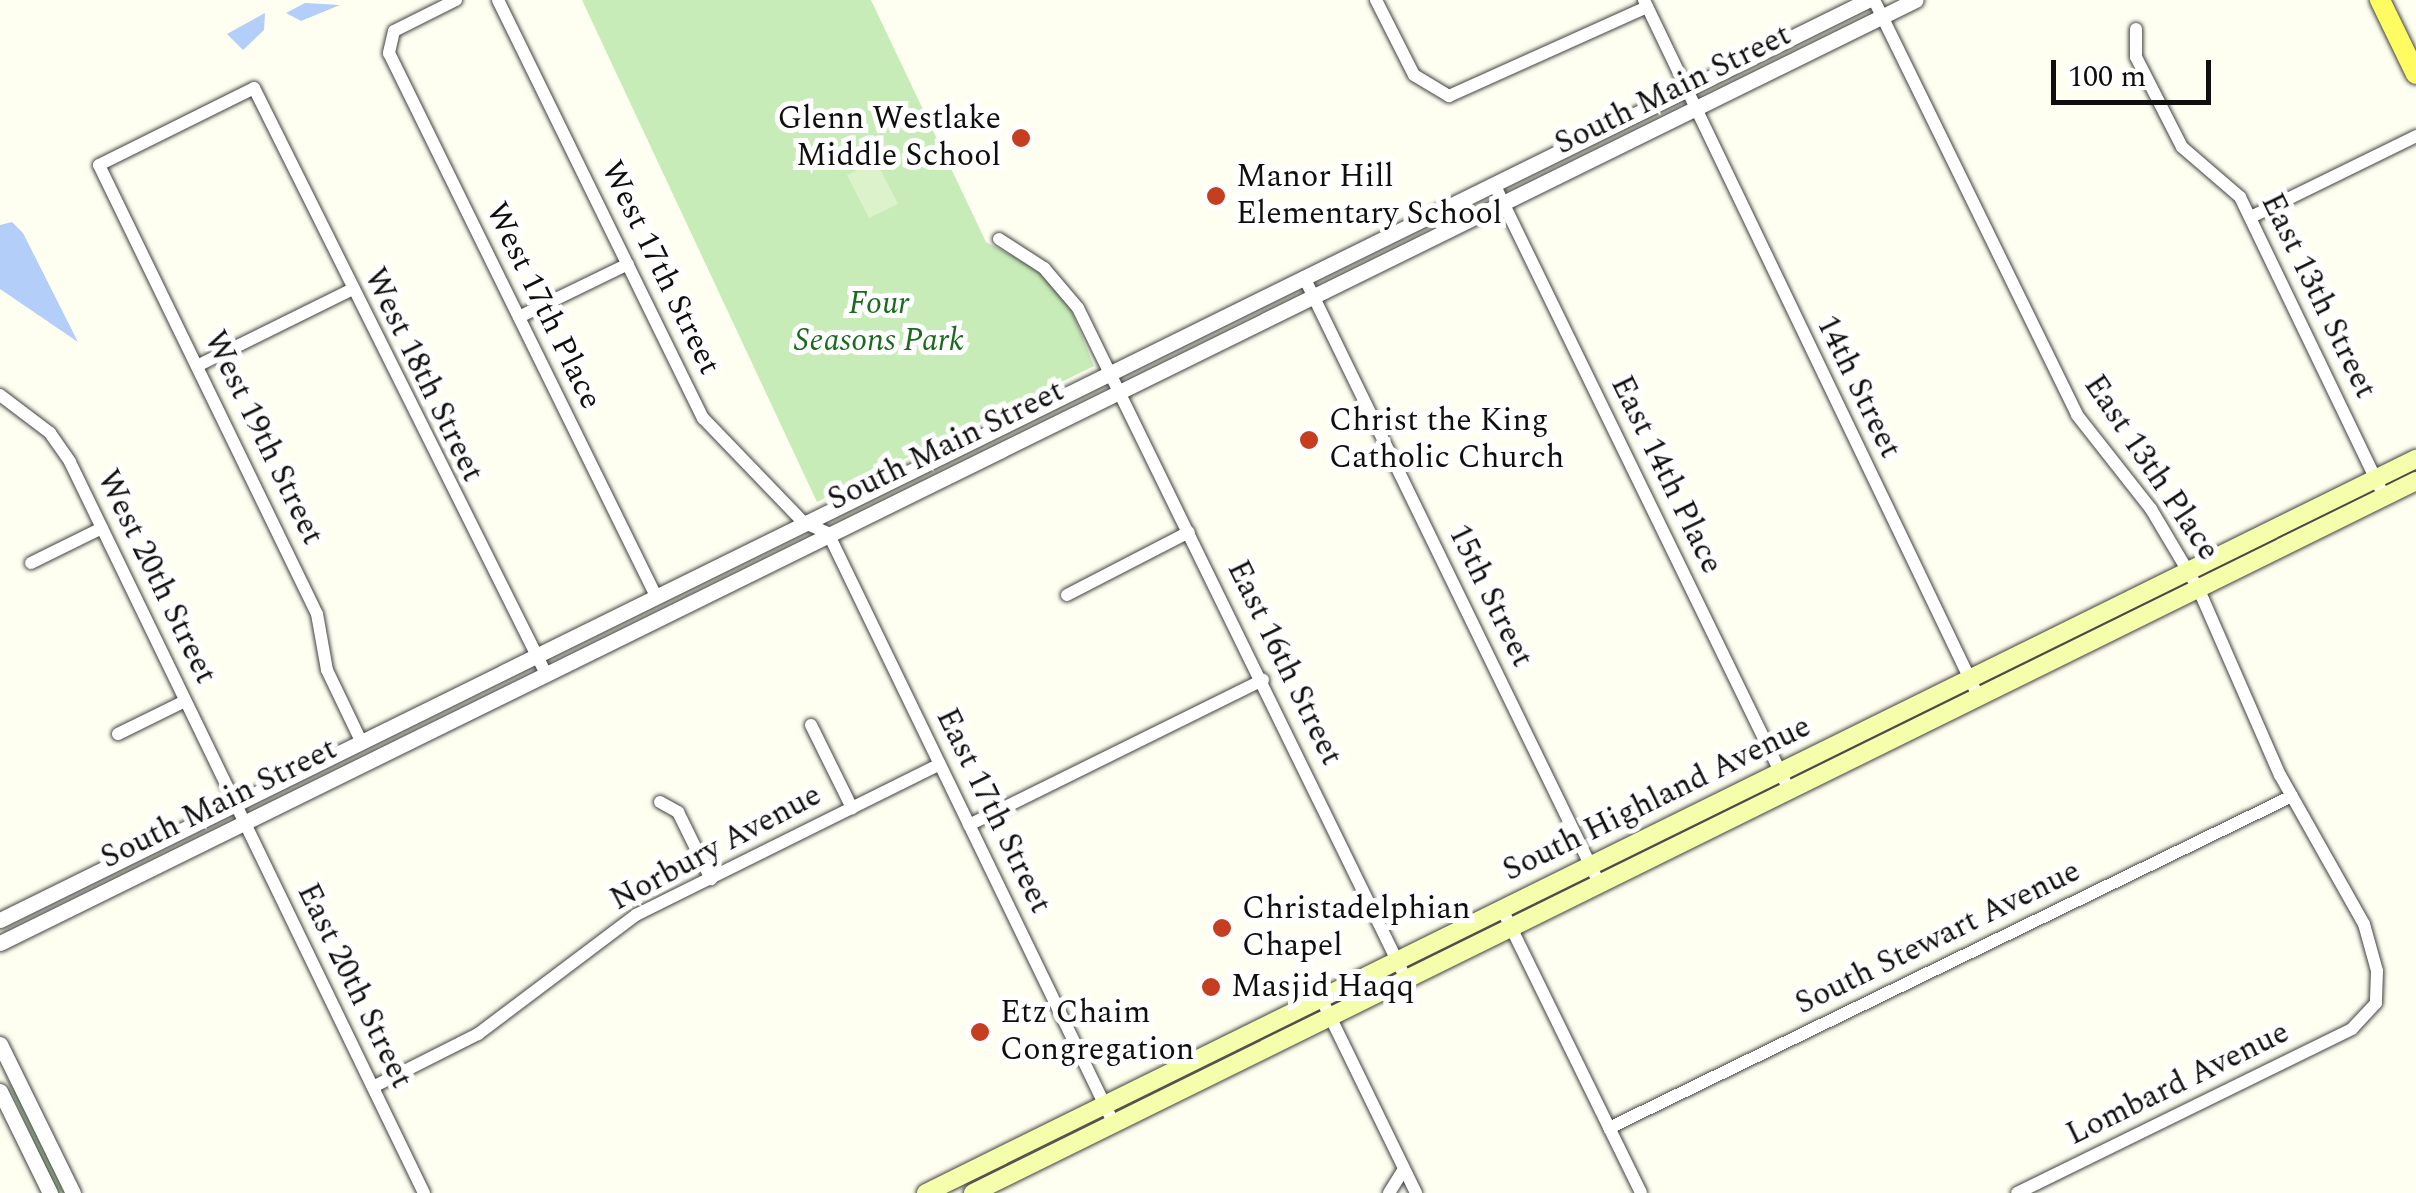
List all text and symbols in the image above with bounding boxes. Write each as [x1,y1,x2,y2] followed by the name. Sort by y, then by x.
[1549,16,1797,164] street label: South Main Street
[2056,40,2216,102] scale bar
[2068,54,2146,100] text: 100 m
[778,101,1001,176] place label: Glenn Westlake Middle School
[1010,127,1032,149] marker: Glenn Westlake Middle School
[592,155,728,381] street label: West 17th Street
[1236,159,1502,234] place label: Manor Hill Elementary School
[1205,185,1227,207] marker: Manor Hill Elementary School
[2252,187,2384,405] street label: East 13th Street
[476,196,610,416] street label: West 17th Place
[355,262,491,488] street label: West 18th Street
[794,286,964,361] park label: Four Seasons Park
[1807,309,1909,465] street label: 14th Street
[195,325,331,551] street label: West 19th Street
[2075,368,2227,568] street label: East 13th Place
[1601,370,1731,580] street label: East 14th Place
[822,372,1070,520] street label: South Main Street
[1329,403,1564,478] place label: Christ the King Catholic Church
[1298,429,1320,451] marker: Christ the King Catholic Church
[88,464,224,690] street label: West 20th Street
[1439,518,1541,674] street label: 15th Street
[1218,554,1350,772] street label: East 16th Street
[927,702,1059,920] street label: East 17th Street
[1497,708,1817,890] street label: South Highland Avenue
[95,730,343,878] street label: South Main Street
[604,776,828,920] street label: Norbury Avenue
[1789,852,2087,1024] street label: South Stewart Avenue
[288,877,420,1095] street label: East 20th Street
[1242,891,1471,966] place label: Christadelphian Chapel
[1211,917,1233,939] marker: Christadelphian Chapel
[1231,968,1414,1006] place label: Masjid Haqq
[1200,976,1222,998] marker: Masjid Haqq
[1000,995,1194,1070] place label: Etz Chaim Congregation
[2061,1014,2295,1154] street label: Lombard Avenue
[969,1021,991,1043] marker: Etz Chaim Congregation

